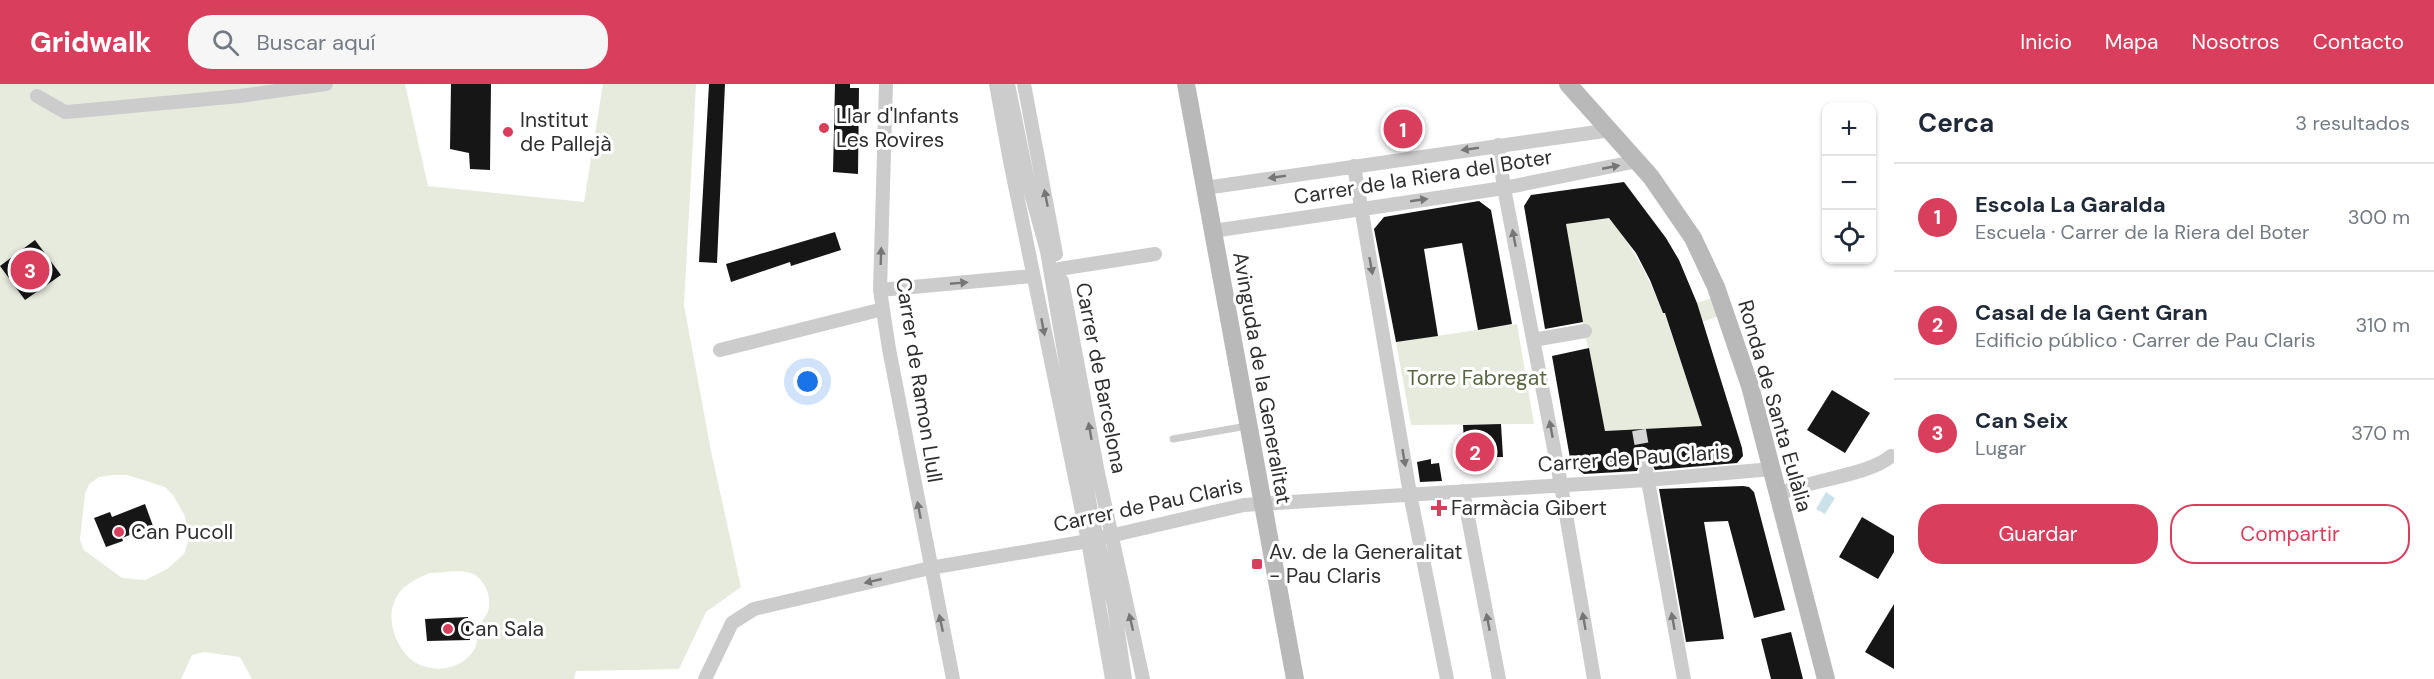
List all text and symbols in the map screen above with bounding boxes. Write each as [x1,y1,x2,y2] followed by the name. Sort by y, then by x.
[188,15,608,69] search box
[30,24,152,61] text: Gridwalk
[209,26,242,59] icon: search
[257,28,375,57] text: Buscar aquí
[2020,28,2072,56] text: Inicio
[2105,28,2159,56] text: Mapa
[2192,28,2280,56] text: Nosotros
[2313,28,2404,56] text: Contacto
[836,102,959,154] place label: Llar d'Infants Les Rovires
[1822,102,1876,264] map controls
[1822,102,1876,156] button: +
[520,106,612,158] place label: Institut de Pallejà
[1384,106,1422,152] pin: 1
[1918,106,1994,140] text: Cerca
[2295,110,2410,136] text: 3 resultados
[817,121,831,135] marker: Llar d'Infants Les Rovires
[501,125,515,139] marker: Institut de Pallejà
[1292,143,1554,211] street label: Carrer de la Riera del Boter
[1461,144,1480,153] one-way arrow
[1822,156,1876,210] button: −
[1602,162,1621,171] one-way arrow
[1268,173,1287,182] one-way arrow
[1041,189,1050,208] one-way arrow
[1975,190,2166,219] text: Escola La Garalda
[1410,195,1429,205] one-way arrow
[1934,204,1941,230] text: 1
[2348,204,2410,230] text: 300 m
[1822,210,1876,264] button: locate
[1975,219,2309,245] text: Escuela · Carrer de la Riera del Boter
[1509,228,1518,247] one-way arrow
[876,246,885,265] one-way arrow
[10,248,50,292] pin: 3
[1226,250,1298,506] street label: Avinguda de la Generalitat
[1367,256,1376,275] one-way arrow
[889,276,949,484] street label: Carrer de Ramon Llull
[949,278,968,287] one-way arrow
[1069,280,1133,476] street label: Carrer de Barcelona
[1731,297,1819,515] street label: Ronda de Santa Eulàlia
[1975,298,2208,327] text: Casal de la Gent Gran
[1932,312,1943,338] text: 2
[2355,312,2410,338] text: 310 m
[1039,318,1048,337] one-way arrow
[1975,327,2316,353] text: Edificio público · Carrer de Pau Claris
[1407,364,1547,392] park label: Torre Fabregat
[793,367,822,396] your location
[1975,406,2068,435] text: Can Seix
[1546,420,1555,439] one-way arrow
[1931,420,1944,446] text: 3
[2351,420,2410,446] text: 370 m
[1086,421,1095,440] one-way arrow
[1456,430,1494,475] pin: 2
[1975,435,2026,461] text: Lugar
[1537,437,1731,479] street label: Carrer de Pau Claris
[1400,449,1409,468] one-way arrow
[1051,471,1245,539] street label: Carrer de Pau Claris
[1451,494,1607,522] place label: Farmàcia Gibert
[914,500,923,519] one-way arrow
[1432,501,1446,515] marker: Farmàcia Gibert
[1918,504,2158,564] button: Guardar
[2170,504,2410,564] button: Compartir
[131,518,233,546] place label: Can Pucoll
[112,525,126,539] marker: Can Pucoll
[1269,538,1463,590] place label: Av. de la Generalitat - Pau Claris
[1250,557,1264,571] marker: Av. de la Generalitat - Pau Claris
[864,576,882,586] one-way arrow
[1126,612,1135,631] one-way arrow
[1483,612,1492,631] one-way arrow
[1580,612,1589,631] one-way arrow
[1668,612,1677,631] one-way arrow
[936,614,945,633] one-way arrow
[460,615,544,643] place label: Can Sala
[441,622,455,636] marker: Can Sala

